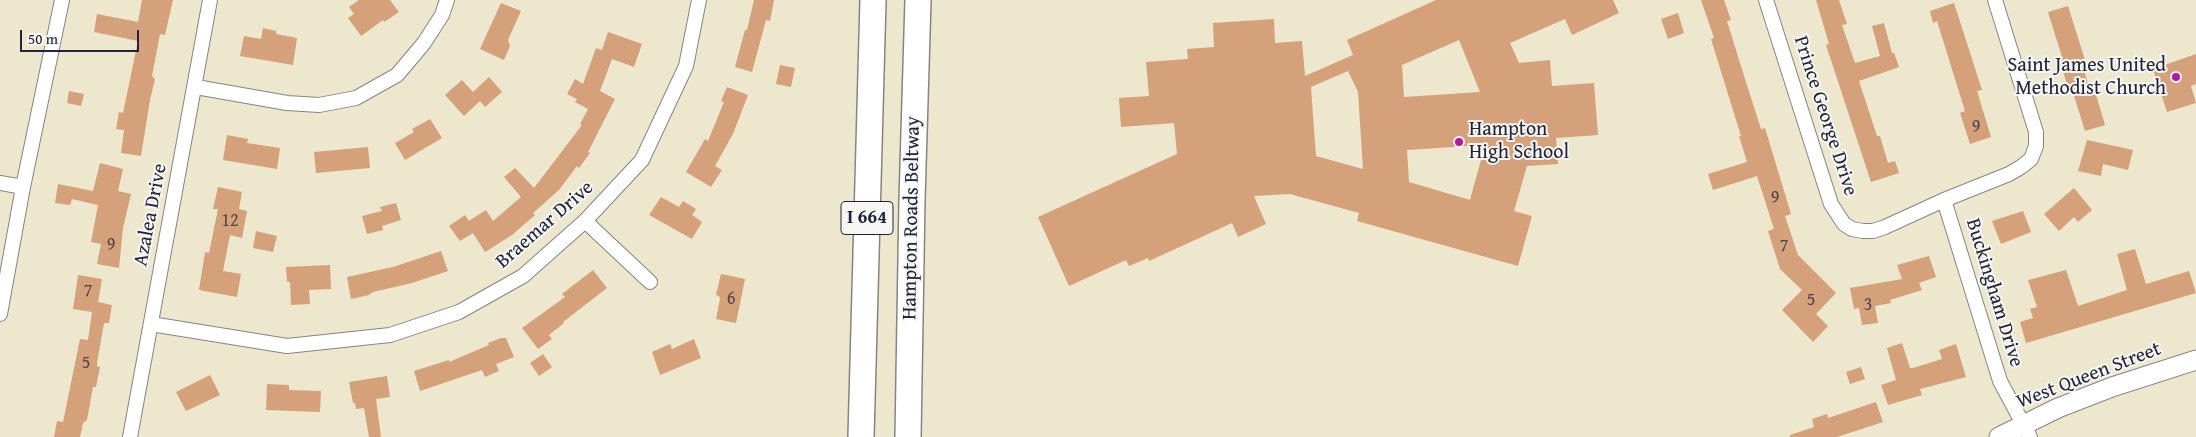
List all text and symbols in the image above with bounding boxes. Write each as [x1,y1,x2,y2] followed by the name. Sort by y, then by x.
[22,20,141,52] scale bar
[28,28,58,49] text: 50 m
[1788,33,1862,199] street label: Prince George Drive
[2008,54,2166,101] place label: Saint James United Methodist Church
[2170,71,2182,83] marker: Saint James United Methodist Church
[898,116,926,320] street label: Hampton Roads Beltway
[1972,116,1980,138] house number: 9
[1469,118,1569,165] place label: Hampton High School
[1453,136,1465,148] marker: Hampton High School
[129,162,173,268] street label: Azalea Drive
[491,176,599,274] street label: Braemar Drive
[1771,187,1779,209] house number: 9
[841,202,893,234] road number: I 664
[221,210,239,232] house number: 12
[1960,216,2028,370] street label: Buckingham Drive
[107,234,115,256] house number: 9
[1780,235,1788,257] house number: 7
[84,280,92,302] house number: 7
[727,288,735,310] house number: 6
[1807,289,1815,311] house number: 5
[1864,294,1872,316] house number: 3
[2013,337,2165,415] street label: West Queen Street
[82,352,90,374] house number: 5

